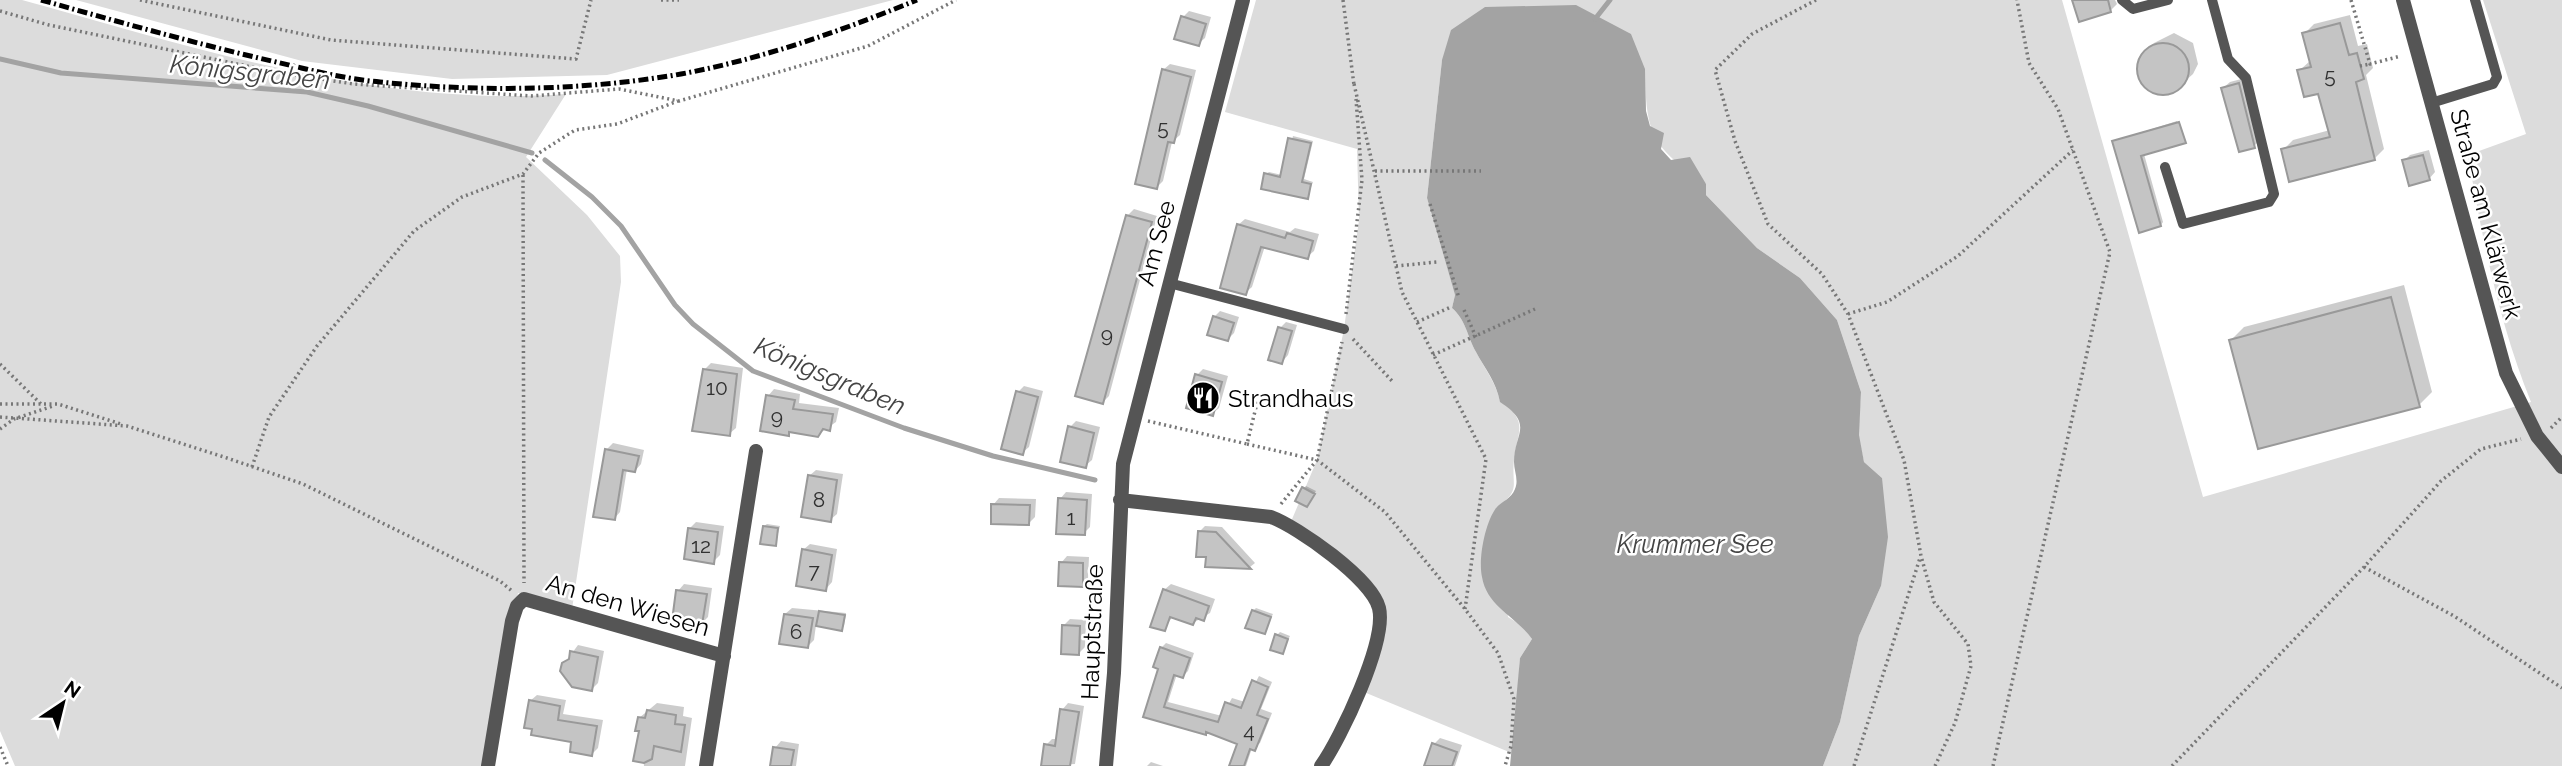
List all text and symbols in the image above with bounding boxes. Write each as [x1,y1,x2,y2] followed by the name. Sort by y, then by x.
[168,49,332,95] water label: Königsgraben
[2324,63,2336,88] house number: 5
[2444,106,2528,322] street label: Straße am Klärwerk
[1157,115,1169,140] house number: 5
[1131,197,1181,289] street label: Am See
[1101,322,1113,347] house number: 9
[750,331,910,421] water label: Königsgraben
[706,375,728,400] house number: 10
[1184,379,1222,417] restaurant icon: Strandhaus
[1228,384,1354,413] place label: Strandhaus
[771,404,783,429] house number: 9
[813,487,825,512] house number: 8
[1067,505,1076,530] house number: 1
[1616,529,1774,559] water label: Krummer See
[691,533,711,558] house number: 12
[808,558,820,583] house number: 7
[1075,564,1109,700] street label: Hauptstraße
[543,568,713,642] street label: An den Wiesen
[790,619,802,644] house number: 6
[28,668,98,738] north arrow
[61,676,85,702] text: N
[1243,718,1255,743] house number: 4

